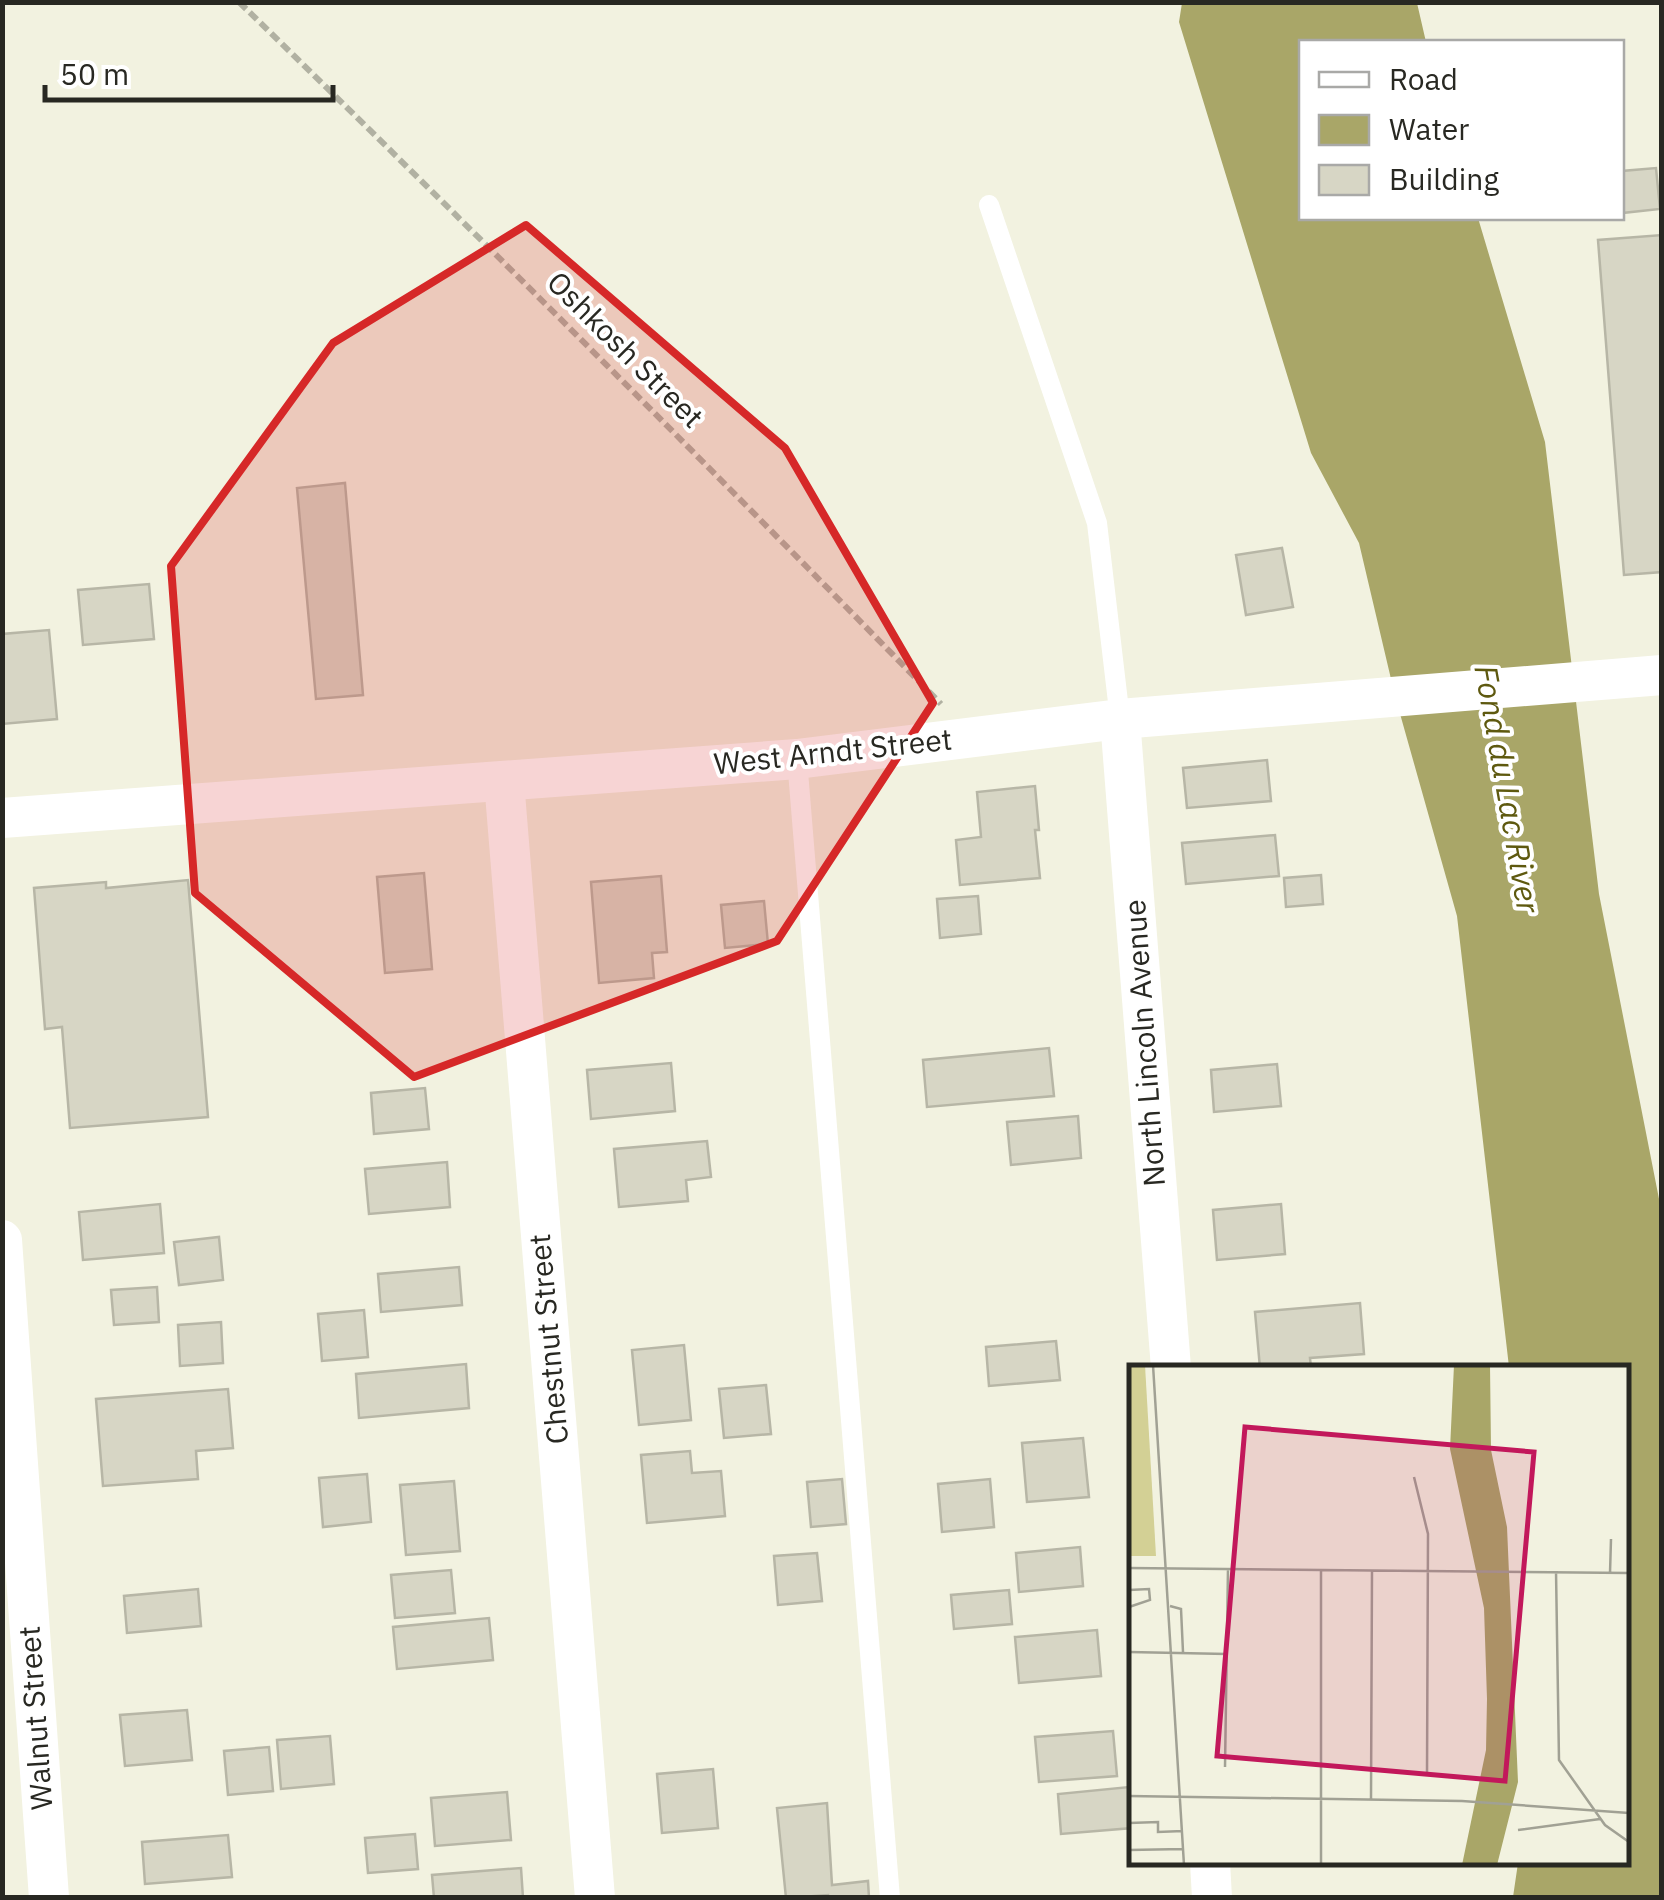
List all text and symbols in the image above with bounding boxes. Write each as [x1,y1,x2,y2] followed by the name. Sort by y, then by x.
[45,40,332,102] scale bar
[1299,40,1624,220] legend
[60,54,129,93] text: 50 m
[1389,59,1458,98] text: Road
[1389,109,1469,148] text: Water
[1389,159,1499,198] text: Building
[539,262,713,436] street label: Oshkosh Street
[1466,662,1551,917] water label: Fond du Lac River
[712,719,954,782] street label: West Arndt Street
[1114,898,1173,1188] street label: North Lincoln Avenue
[519,1232,576,1446] street label: Chestnut Street
[1129,1365,1629,1865] inset map
[9,1625,60,1812] street label: Walnut Street

